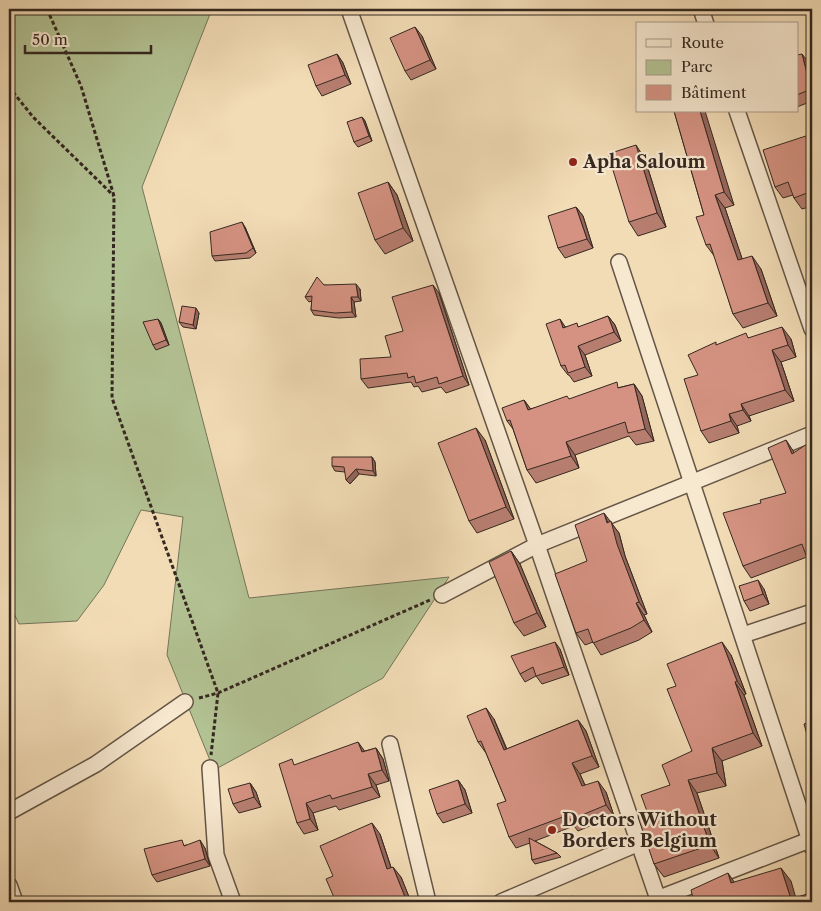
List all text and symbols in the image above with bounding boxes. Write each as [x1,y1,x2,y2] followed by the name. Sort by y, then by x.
[25,22,151,54] scale bar
[636,22,798,112] legend
[32,30,68,49] text: 50 m
[681,33,724,52] text: Route
[681,57,713,76] text: Parc
[681,83,747,102] text: Bâtiment
[582,151,706,173] place label: Apha Saloum
[567,156,579,168] marker: Apha Saloum
[562,809,717,852] place label: Doctors Without Borders Belgium
[546,824,558,836] marker: Doctors Without Borders Belgium

